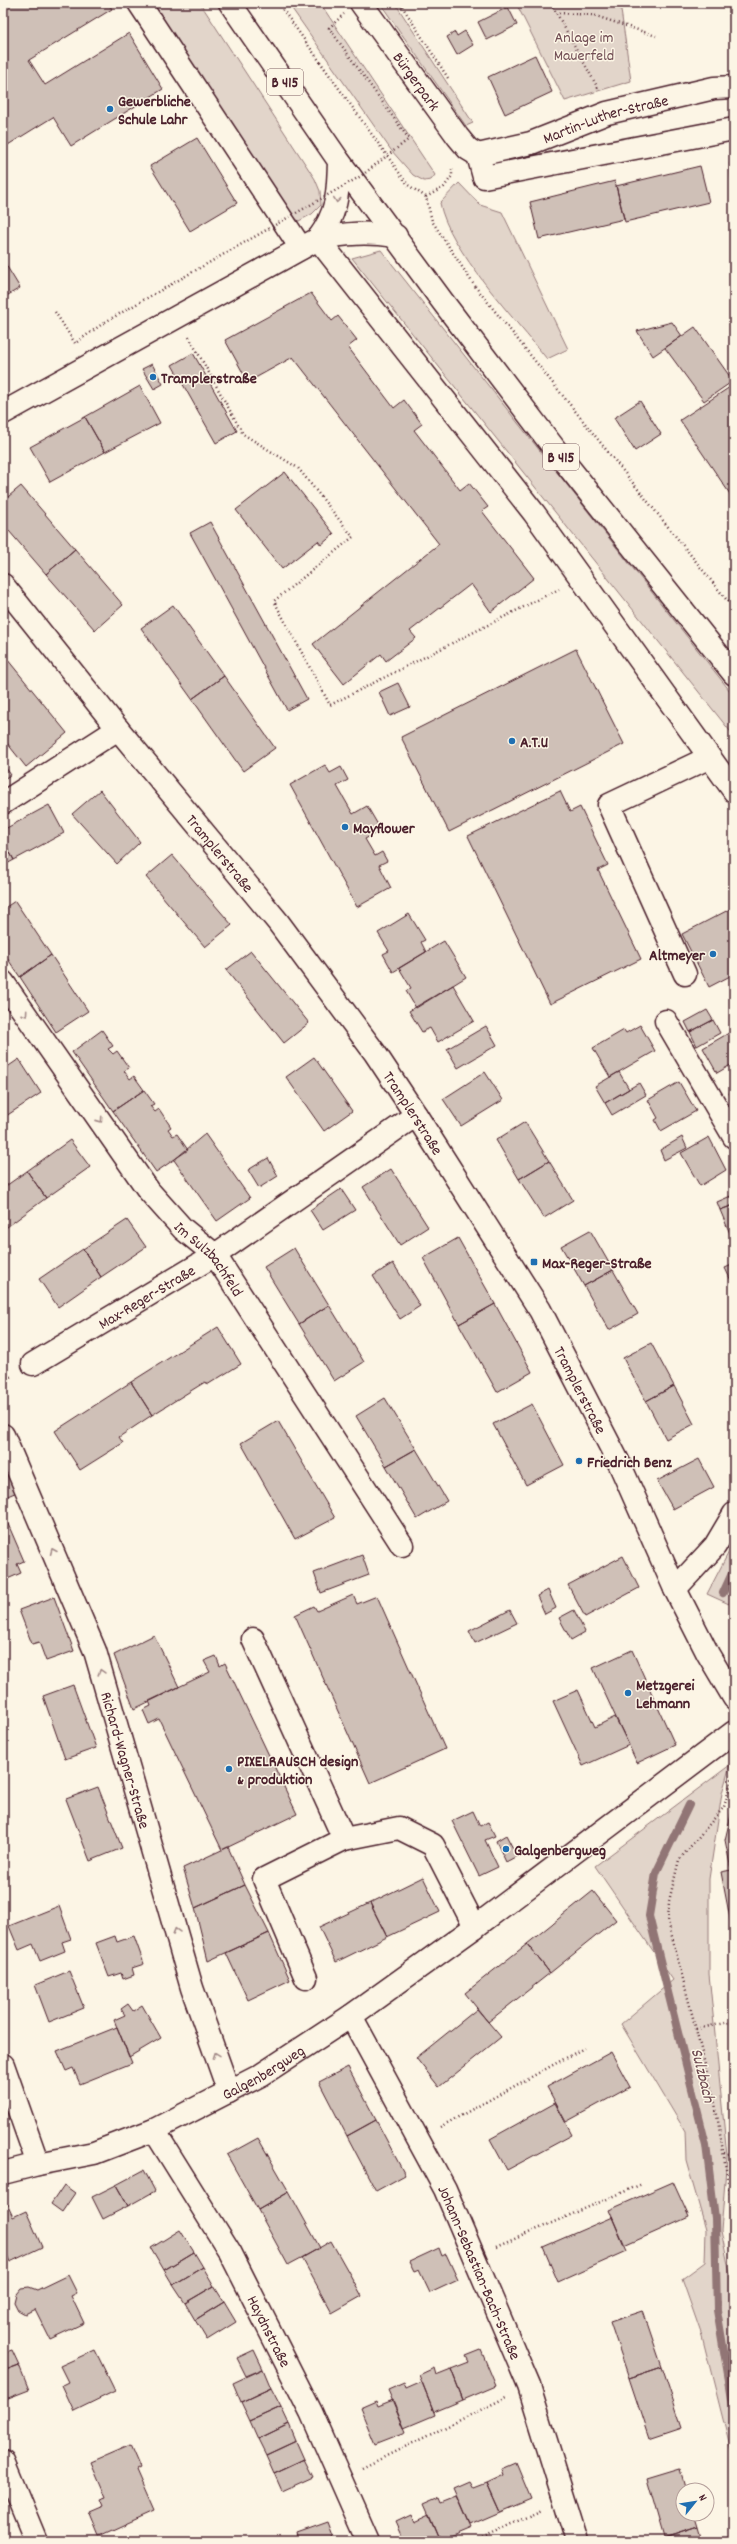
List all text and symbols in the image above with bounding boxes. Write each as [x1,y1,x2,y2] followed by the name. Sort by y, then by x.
[554,27,614,68] park label: Anlage im Mauerfeld
[386,48,444,116] street label: Bürgerpark
[267,69,303,95] road number: B 415
[540,90,671,151] street label: Martin-Luther-Straße
[118,91,191,132] place label: Gewerbliche Schule Lahr
[105,104,115,114] marker: Gewerbliche Schule Lahr
[333,197,342,203] one-way arrow
[161,368,257,391] place label: Tramplerstraße
[148,372,158,382] marker: Tramplerstraße
[543,444,579,470] road number: B 415
[520,732,548,755] place label: A.T.U
[507,736,517,746] marker: A.T.U
[179,810,258,899] street label: Tramplerstraße
[353,818,416,841] place label: Mayflower
[340,822,350,832] marker: Mayflower
[649,945,706,968] place label: Altmeyer
[708,949,718,959] marker: Altmeyer
[20,1009,27,1016] one-way arrow
[376,1067,448,1160] street label: Tramplerstraße
[95,1116,102,1123] one-way arrow
[167,1217,248,1302] street label: Im Sulzbachfeld
[542,1253,652,1276] place label: Max-Reger-Straße
[529,1257,539,1267] marker: Max-Reger-Straße
[95,1260,201,1336] street label: Max-Reger-Straße
[547,1343,611,1439] street label: Tramplerstraße
[587,1452,673,1475] place label: Friedrich Benz
[574,1456,584,1466] marker: Friedrich Benz
[50,1548,58,1555] one-way arrow
[97,1669,106,1676] one-way arrow
[636,1675,694,1716] place label: Metzgerei Lehmann
[623,1688,633,1698] marker: Metzgerei Lehmann
[93,1689,155,1832] street label: Richard-Wagner-Straße
[237,1751,358,1792] place label: PIXELRAUSCH design & produktion
[224,1764,234,1774] marker: PIXELRAUSCH design & produktion
[514,1840,606,1863] place label: Galgenbergweg
[501,1844,511,1854] marker: Galgenbergweg
[172,1928,181,1935] one-way arrow
[219,2040,310,2107] street label: Galgenbergweg
[683,2046,720,2107] water label: Sulzbach
[212,2052,221,2059] one-way arrow
[431,2181,526,2364] street label: Johann-Sebastian-Bach-Straße
[240,2292,295,2372] street label: Haydnstraße
[675,2482,715,2522] north arrow
[694,2492,710,2505] text: N

